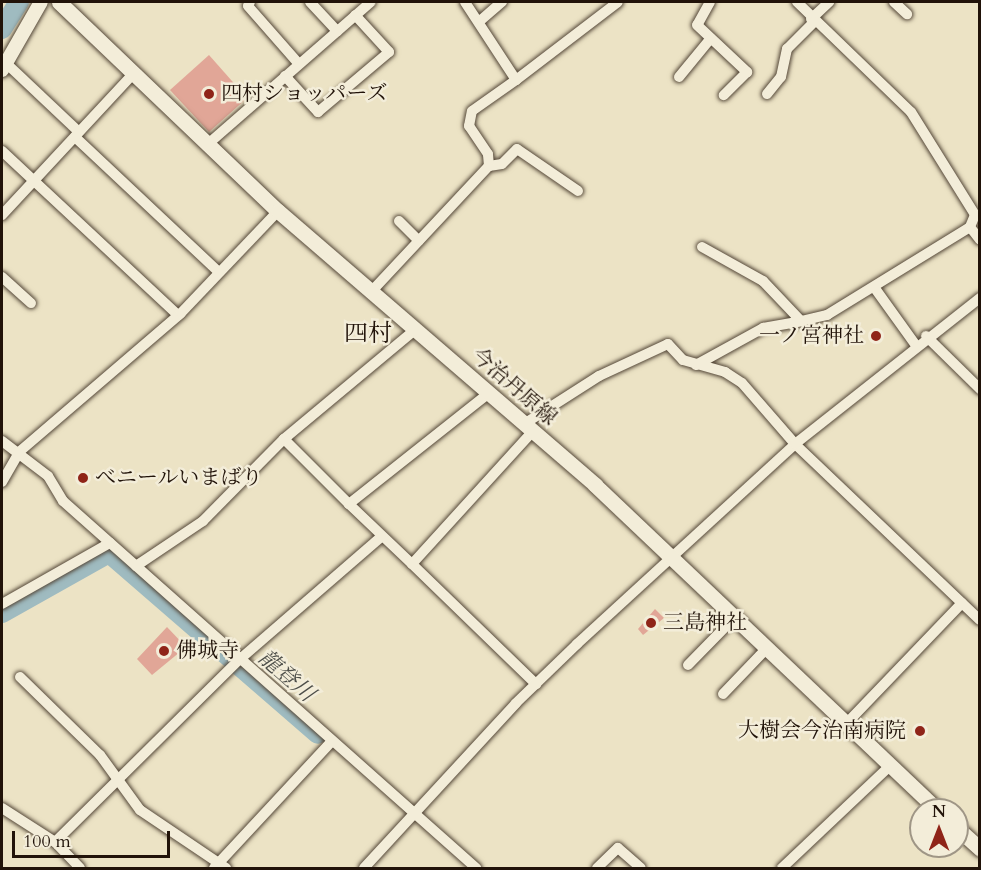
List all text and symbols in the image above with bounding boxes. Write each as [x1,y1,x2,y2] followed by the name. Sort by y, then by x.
[221,81,389,107] place label: 四村ショッパーズ
[202,87,216,101] marker: 四村ショッパーズ
[344,320,392,348] district label: 四村
[759,323,864,349] place label: 一ノ宮神社
[869,329,883,343] marker: 一ノ宮神社
[466,343,562,431] street label: 今治丹原線
[95,465,263,491] place label: べニールいまばり
[76,471,90,485] marker: べニールいまばり
[663,610,747,636] place label: 三島神社
[644,616,658,630] marker: 三島神社
[176,638,239,664] place label: 佛城寺
[157,644,171,658] marker: 佛城寺
[252,644,320,708] water label: 龍登川
[738,718,906,744] place label: 大樹会今治南病院
[911,722,929,740] marker: 大樹会今治南病院
[909,798,969,858] north arrow
[932,801,946,823] text: N
[15,819,172,857] scale bar
[23,829,71,854] text: 100 m

